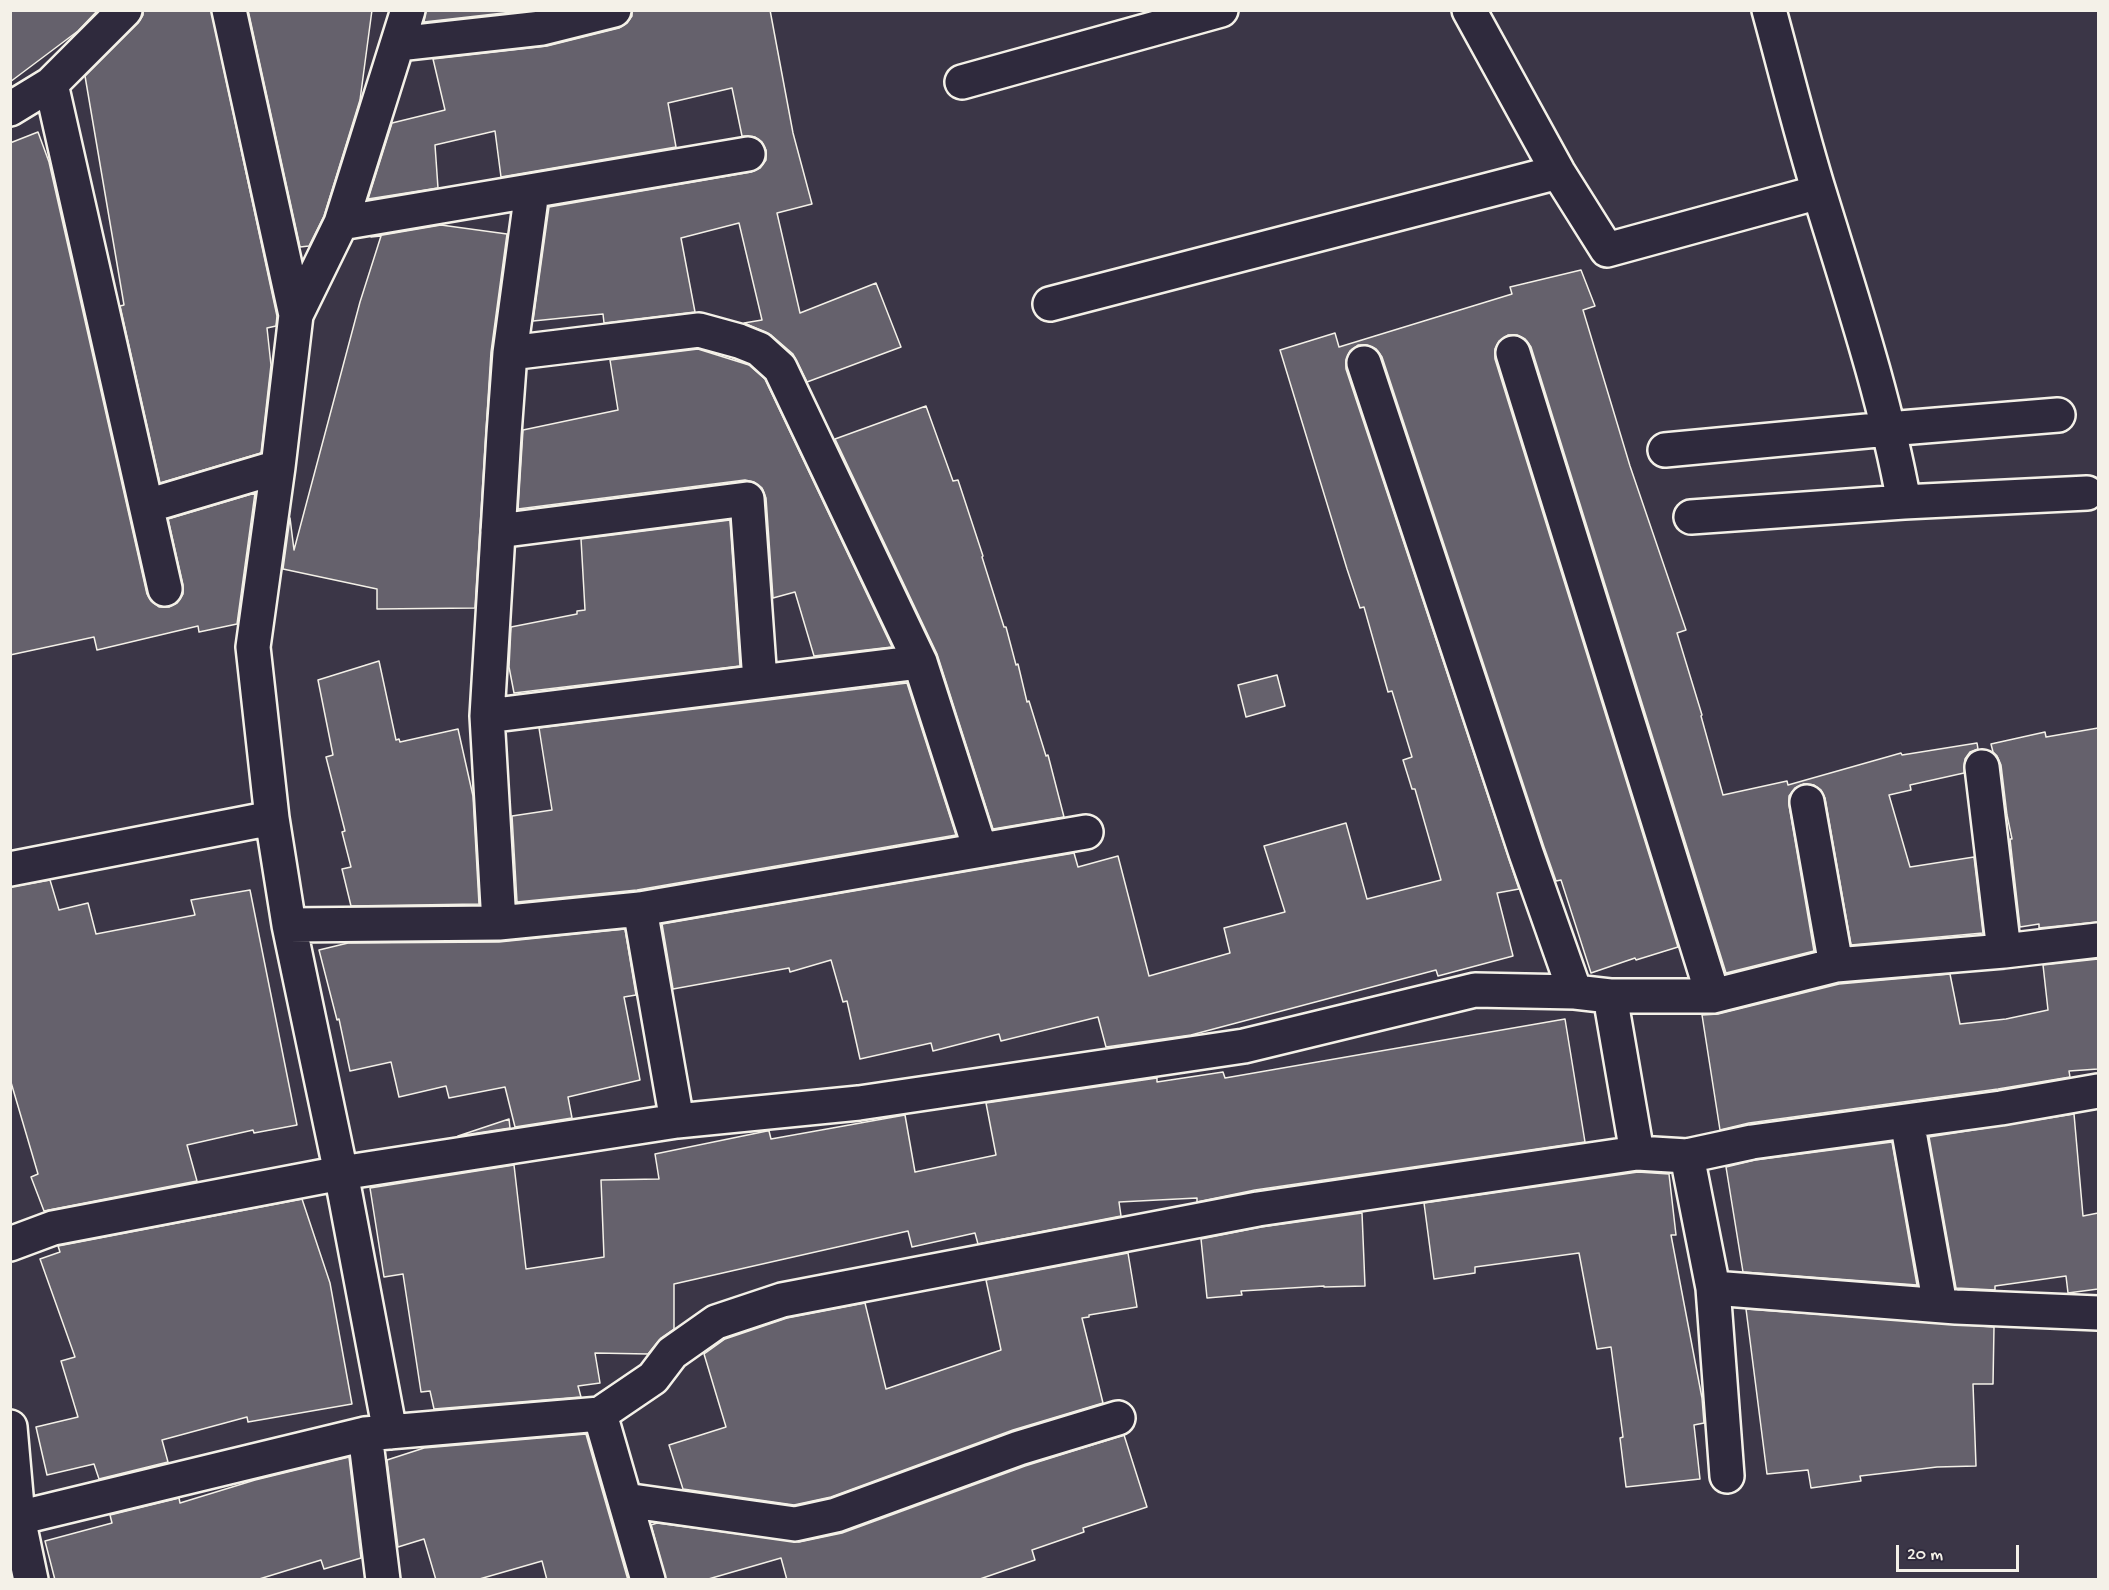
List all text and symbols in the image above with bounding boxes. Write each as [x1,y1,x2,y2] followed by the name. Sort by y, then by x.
[1899,1533,2022,1571] scale bar
[1907,1545,1943,1566] text: 20 m

